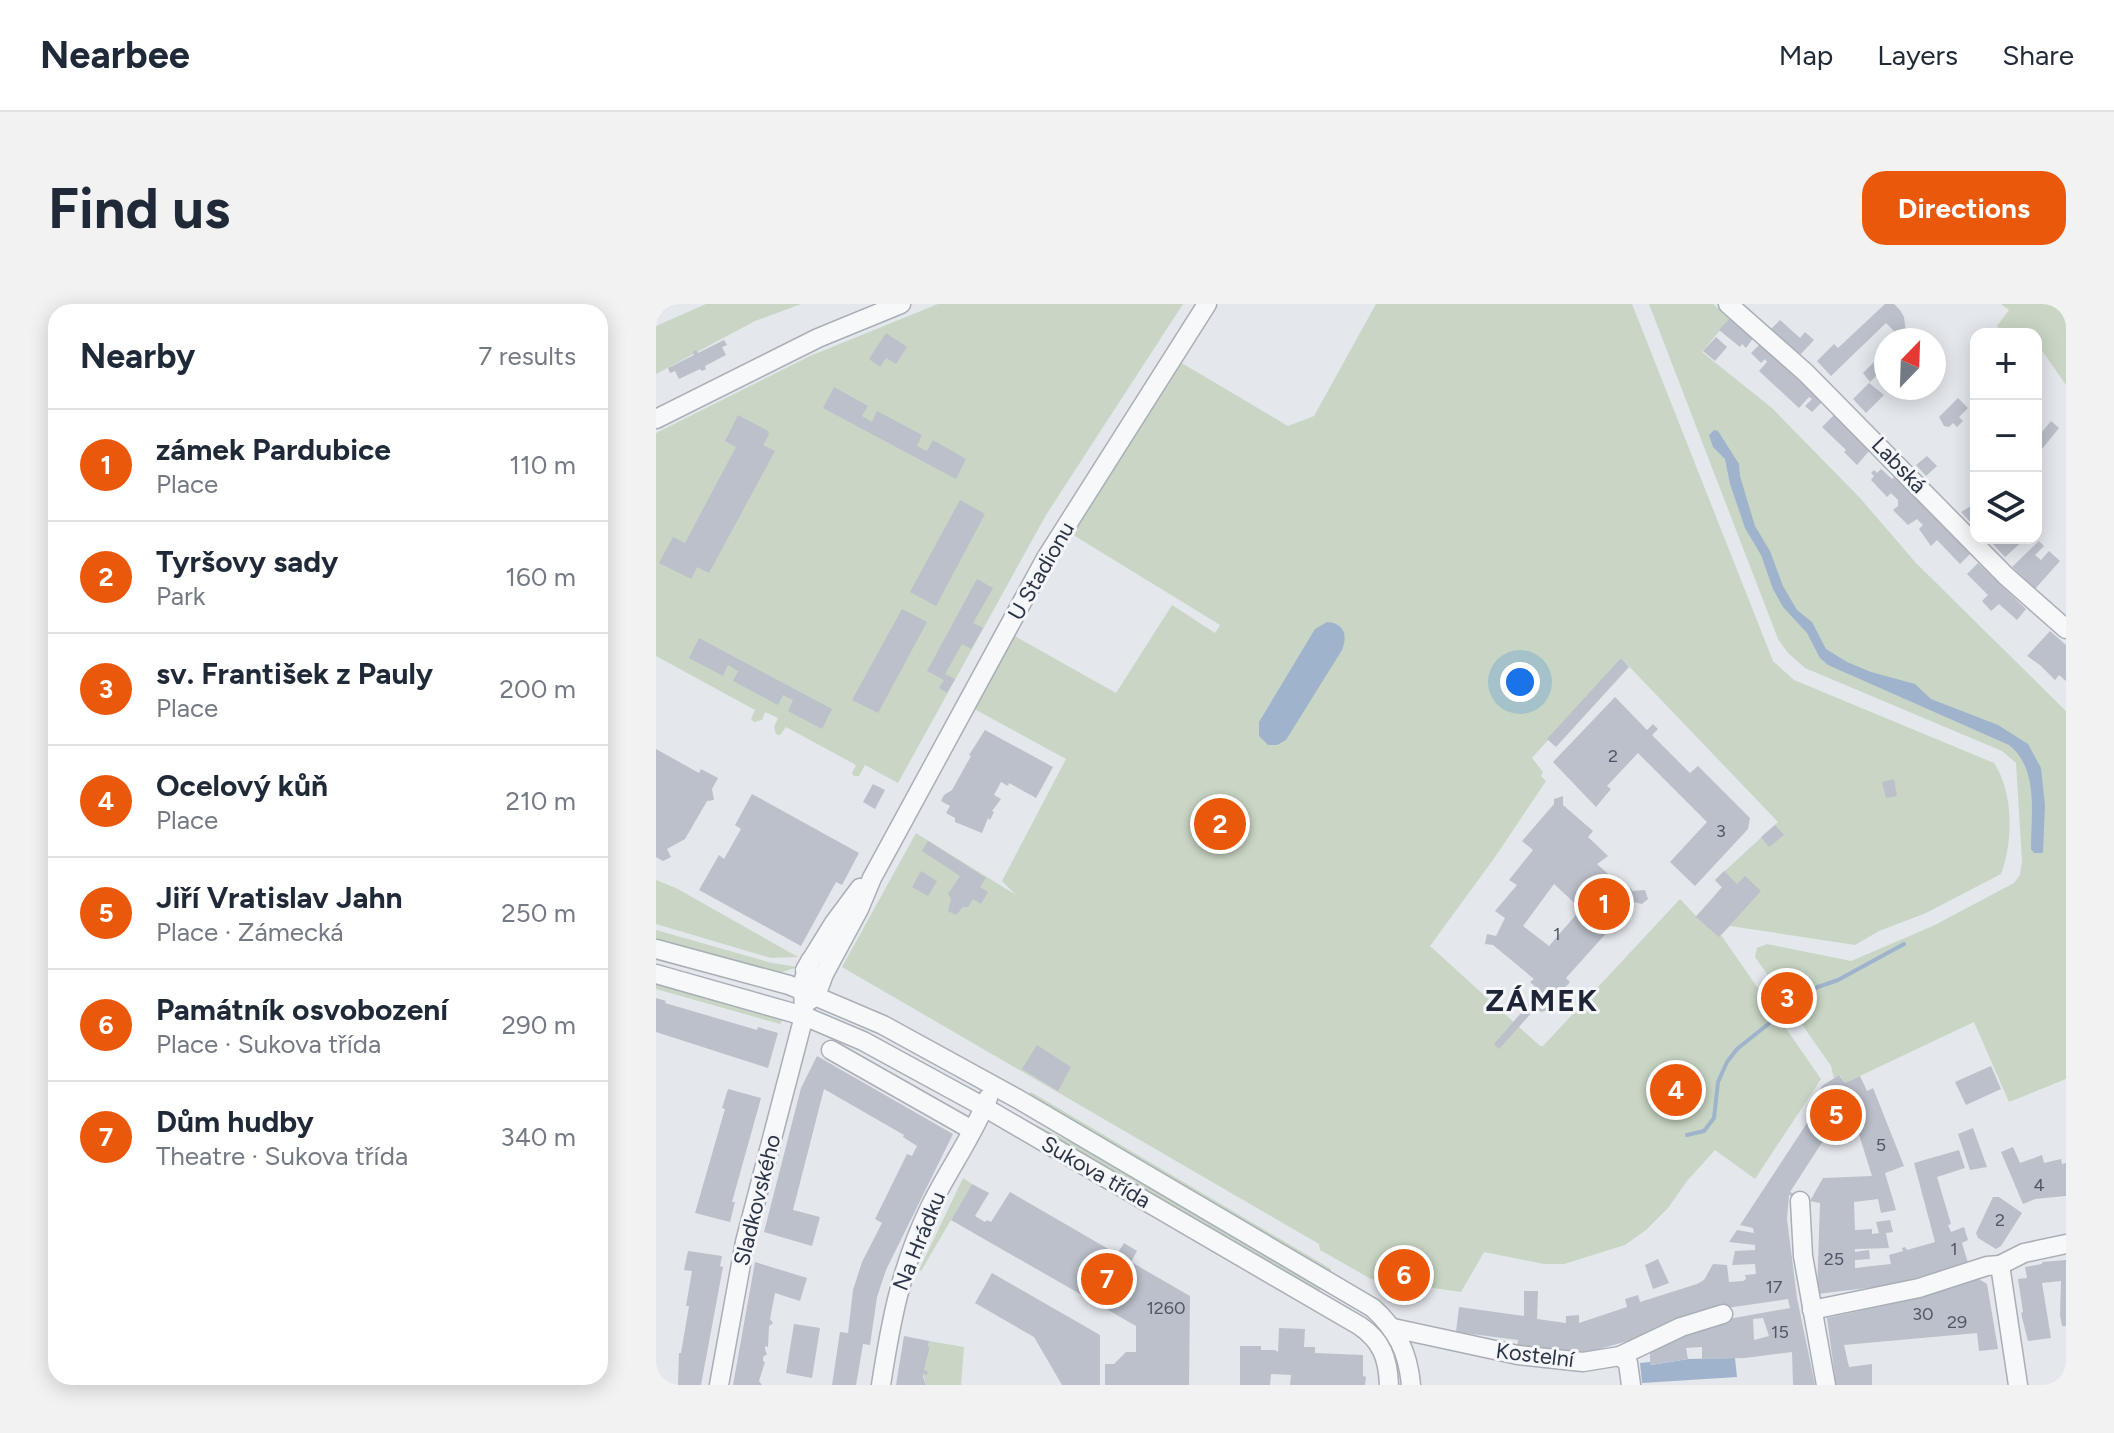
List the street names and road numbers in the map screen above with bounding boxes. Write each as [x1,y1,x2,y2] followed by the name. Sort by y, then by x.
[1866,431,1932,499] street label: Labská
[1002,517,1080,625] street label: U Stadionu
[1037,1130,1155,1214] street label: Sukova třída
[728,1131,786,1269] street label: Sladkovského
[887,1187,951,1295] street label: Na Hrádku
[1494,1337,1577,1373] street label: Kostelní

